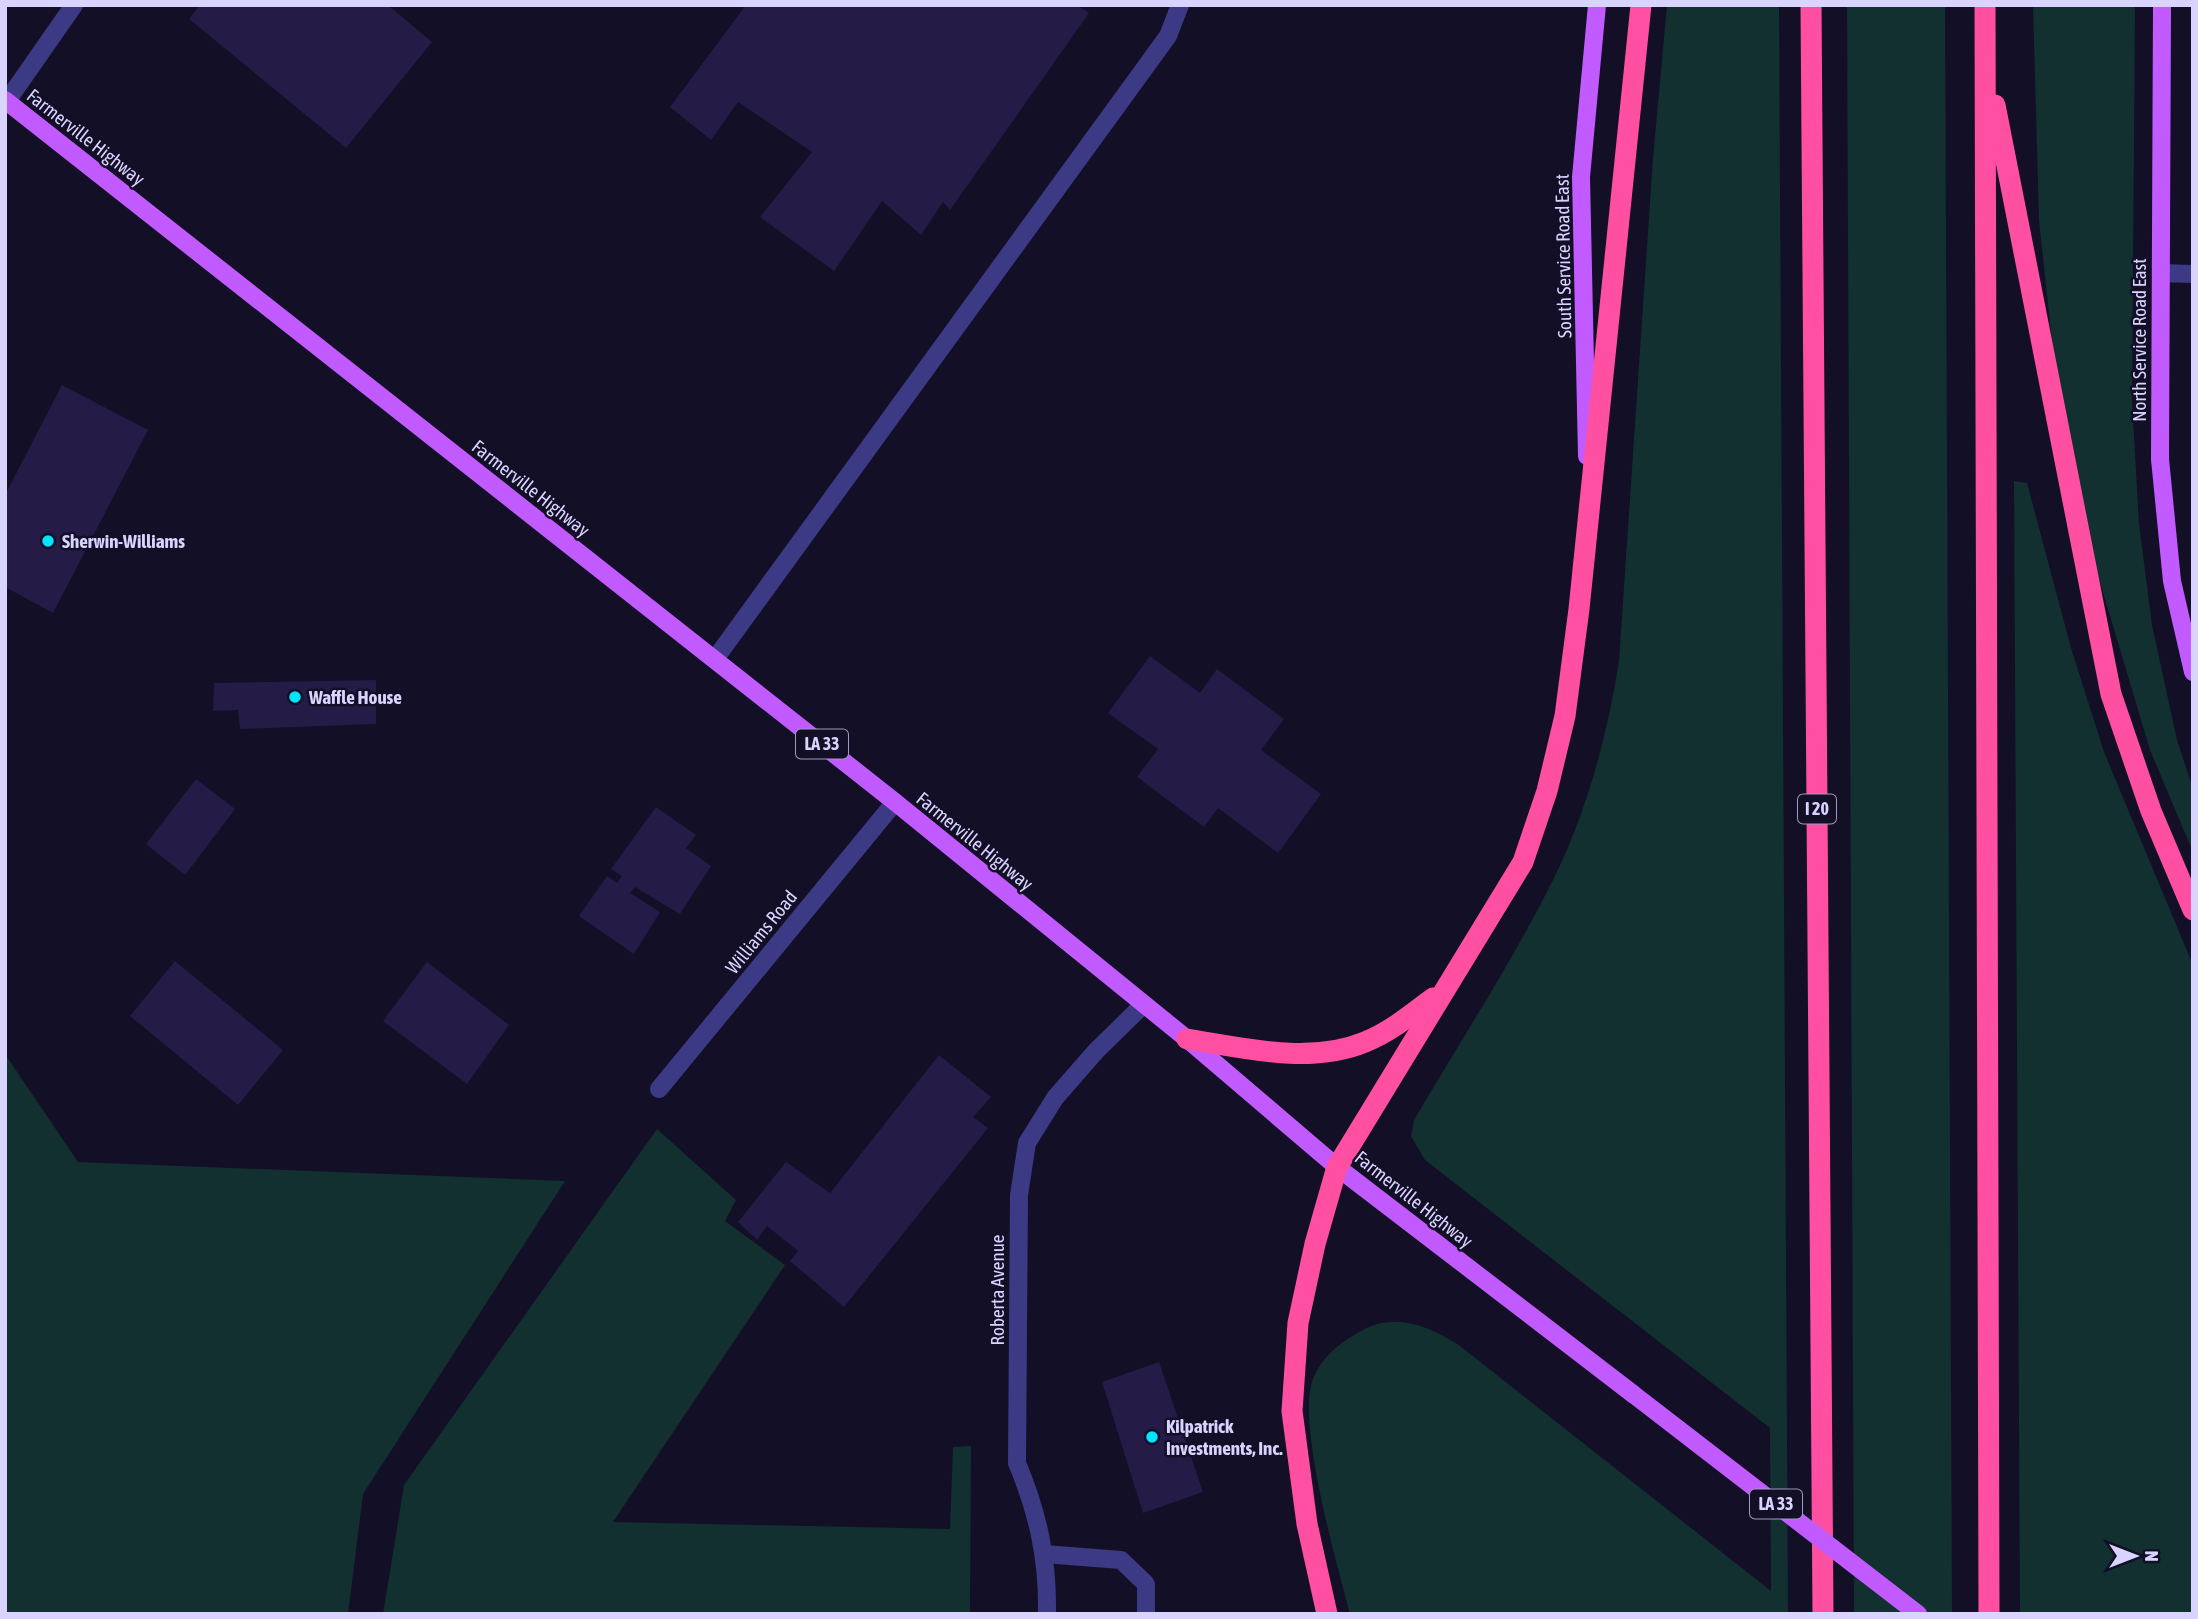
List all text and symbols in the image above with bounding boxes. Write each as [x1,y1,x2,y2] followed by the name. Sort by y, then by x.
[23,84,149,190] street label: Farmerville Highway
[1551,174,1575,338] street label: South Service Road East
[2128,258,2150,422] street label: North Service Road East
[468,435,594,541] street label: Farmerville Highway
[62,530,185,552] place label: Sherwin-Williams
[40,533,56,549] marker: Sherwin-Williams
[308,686,402,708] place label: Waffle House
[287,689,303,705] marker: Waffle House
[796,730,848,758] road number: LA 33
[912,787,1038,895] street label: Farmerville Highway
[1798,794,1836,824] road number: I 20
[721,886,801,978] street label: Williams Road
[1351,1146,1477,1252] street label: Farmerville Highway
[986,1235,1008,1345] street label: Roberta Avenue
[1166,1415,1283,1459] place label: Kilpatrick Investments, Inc.
[1144,1429,1160,1445] marker: Kilpatrick Investments, Inc.
[1750,1490,1802,1518] road number: LA 33
[2100,1521,2170,1591] north arrow
[2141,1550,2163,1562] text: N

